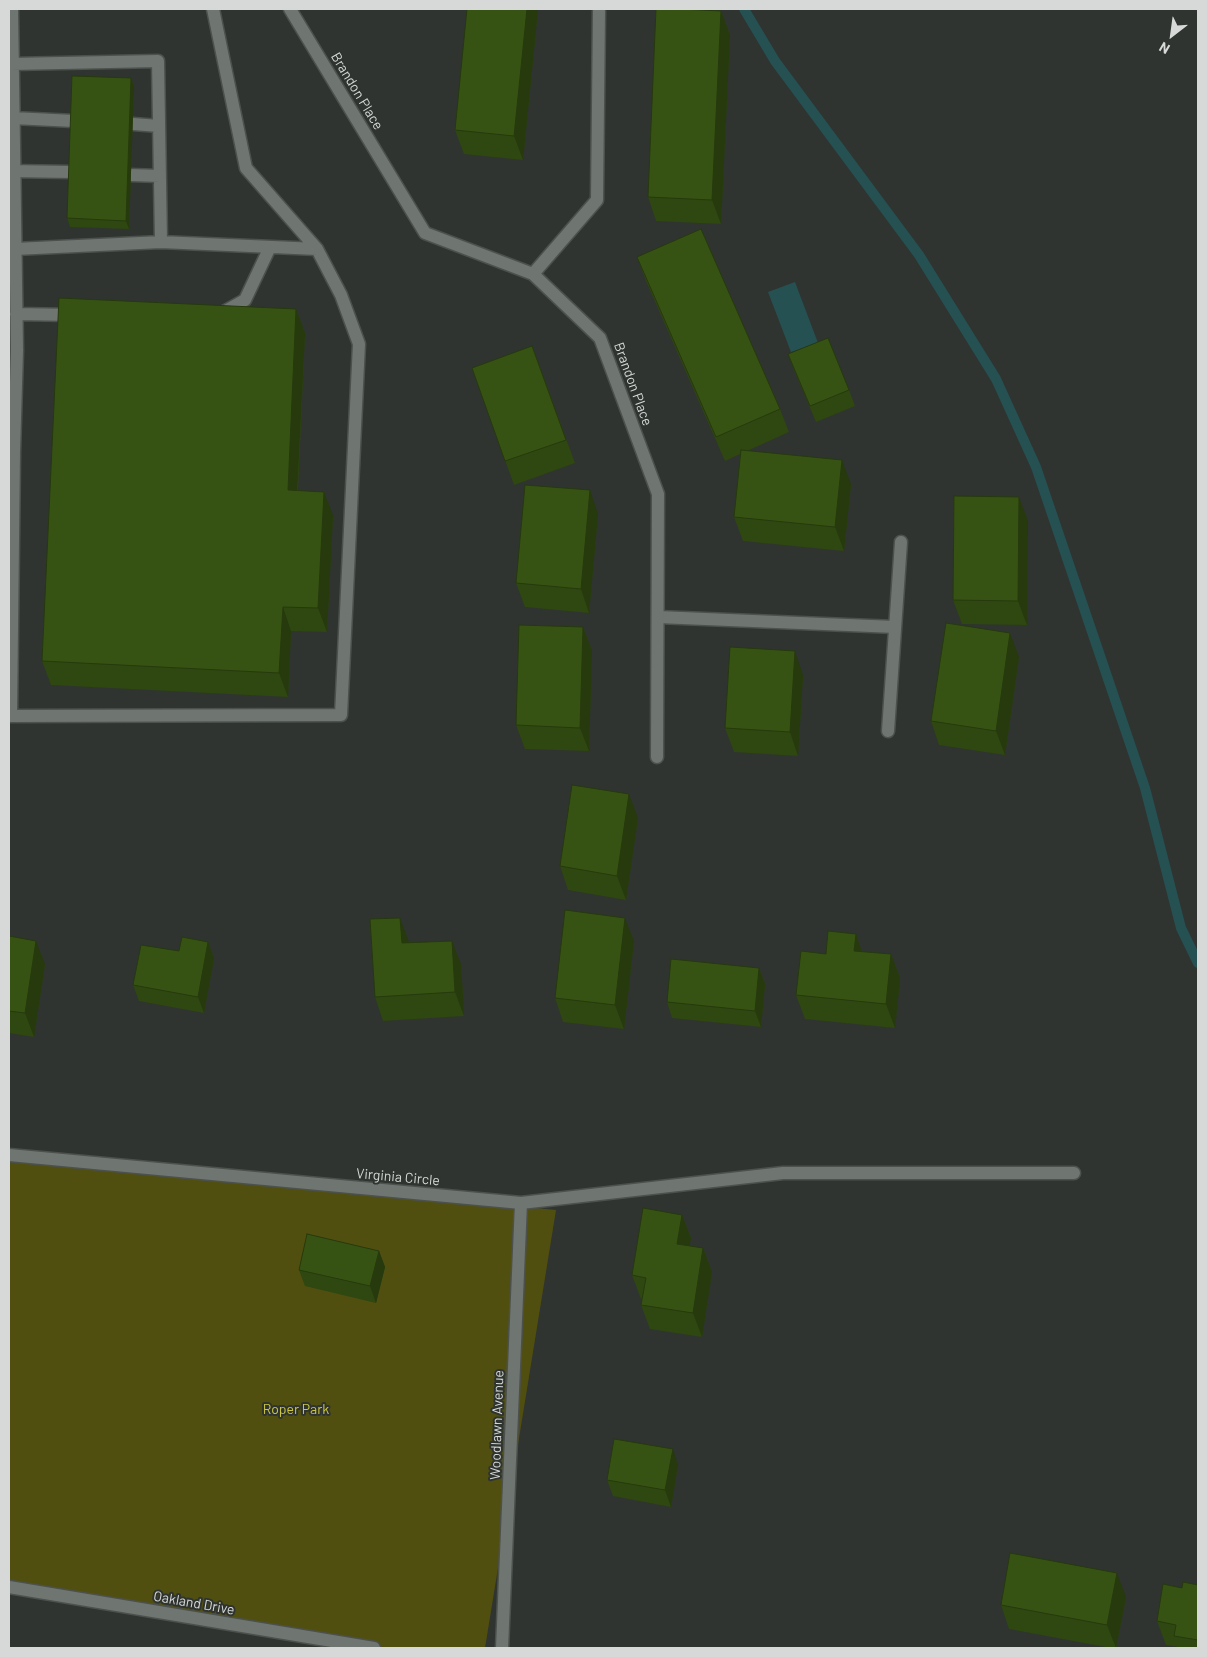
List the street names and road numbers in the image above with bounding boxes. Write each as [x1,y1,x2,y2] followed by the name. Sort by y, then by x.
[327,49,387,133] street label: Brandon Place
[610,340,656,428] street label: Brandon Place
[355,1165,441,1189] street label: Virginia Circle
[487,1370,507,1480] street label: Woodlawn Avenue
[152,1588,236,1618] street label: Oakland Drive

